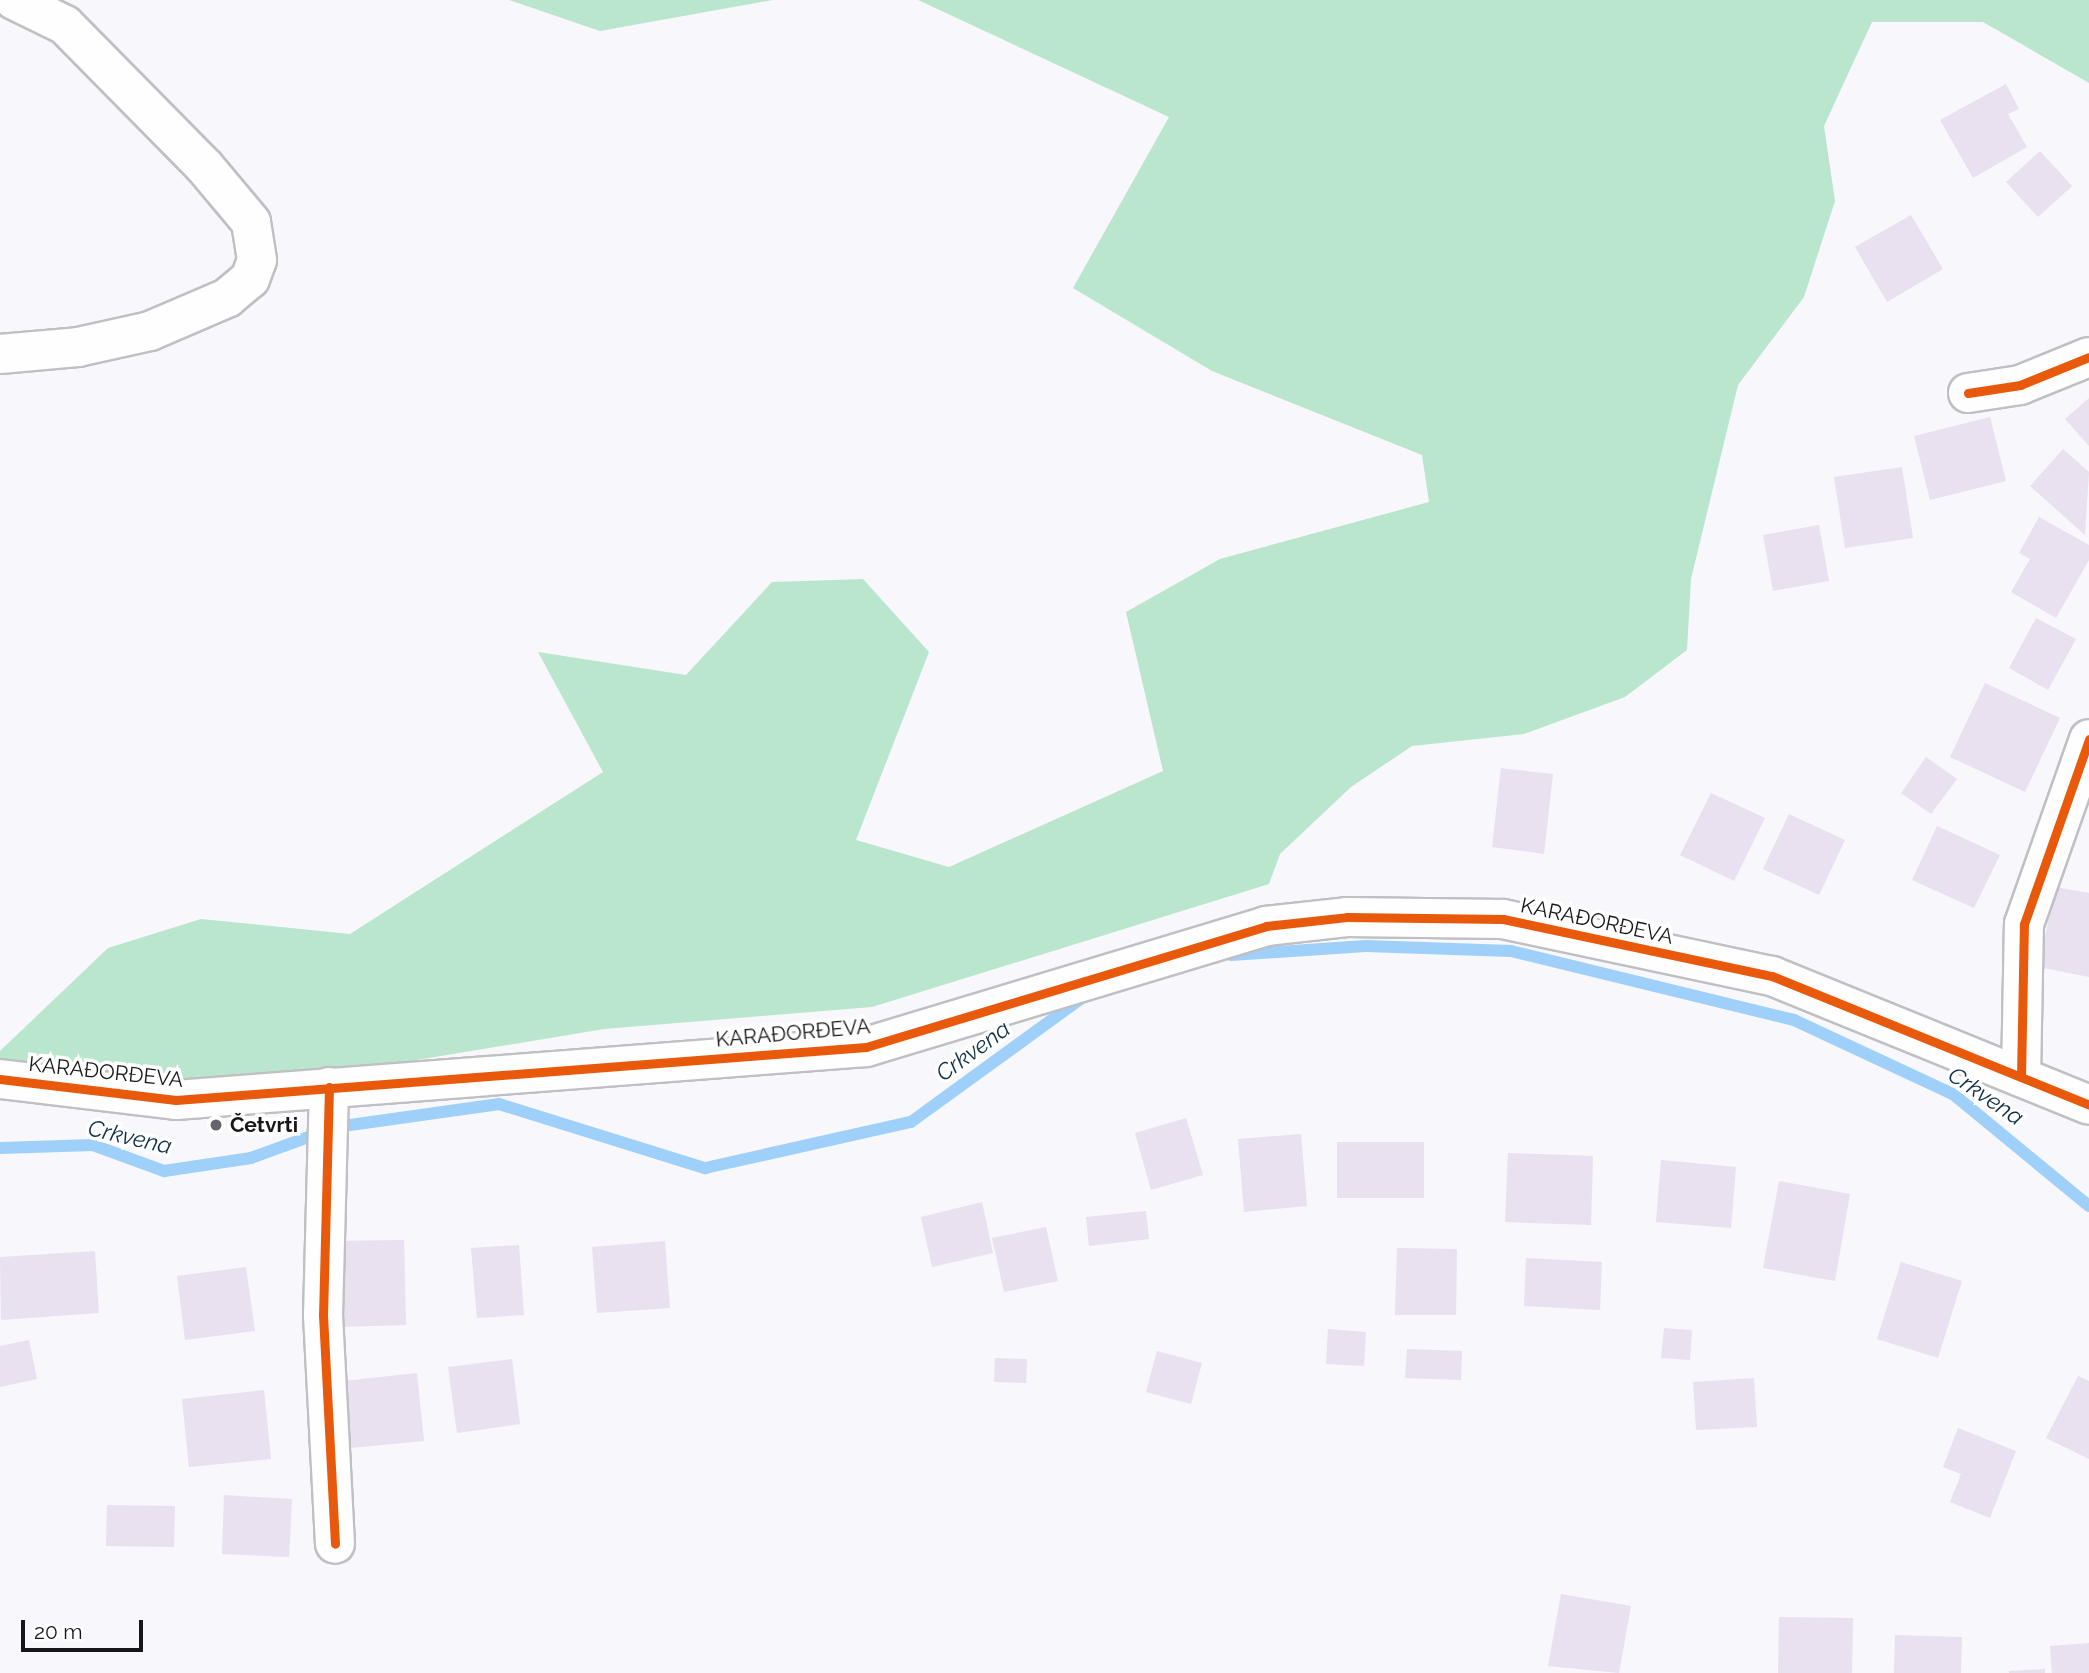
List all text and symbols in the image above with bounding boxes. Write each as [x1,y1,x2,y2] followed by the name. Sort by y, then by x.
[1518,893,1676,949] street label: KARAĐORĐEVA
[715,1014,871,1052] street label: KARAĐORĐEVA
[930,1015,1016,1087] water label: Crkvena
[27,1051,185,1093] street label: KARAĐORĐEVA
[1943,1061,2029,1131] water label: Crkvena
[230,1112,298,1138] place label: Četvrti
[85,1114,175,1160] water label: Crkvena
[208,1117,224,1133] marker: Četvrti
[24,1606,147,1650] scale bar
[34,1619,82,1644] text: 20 m

